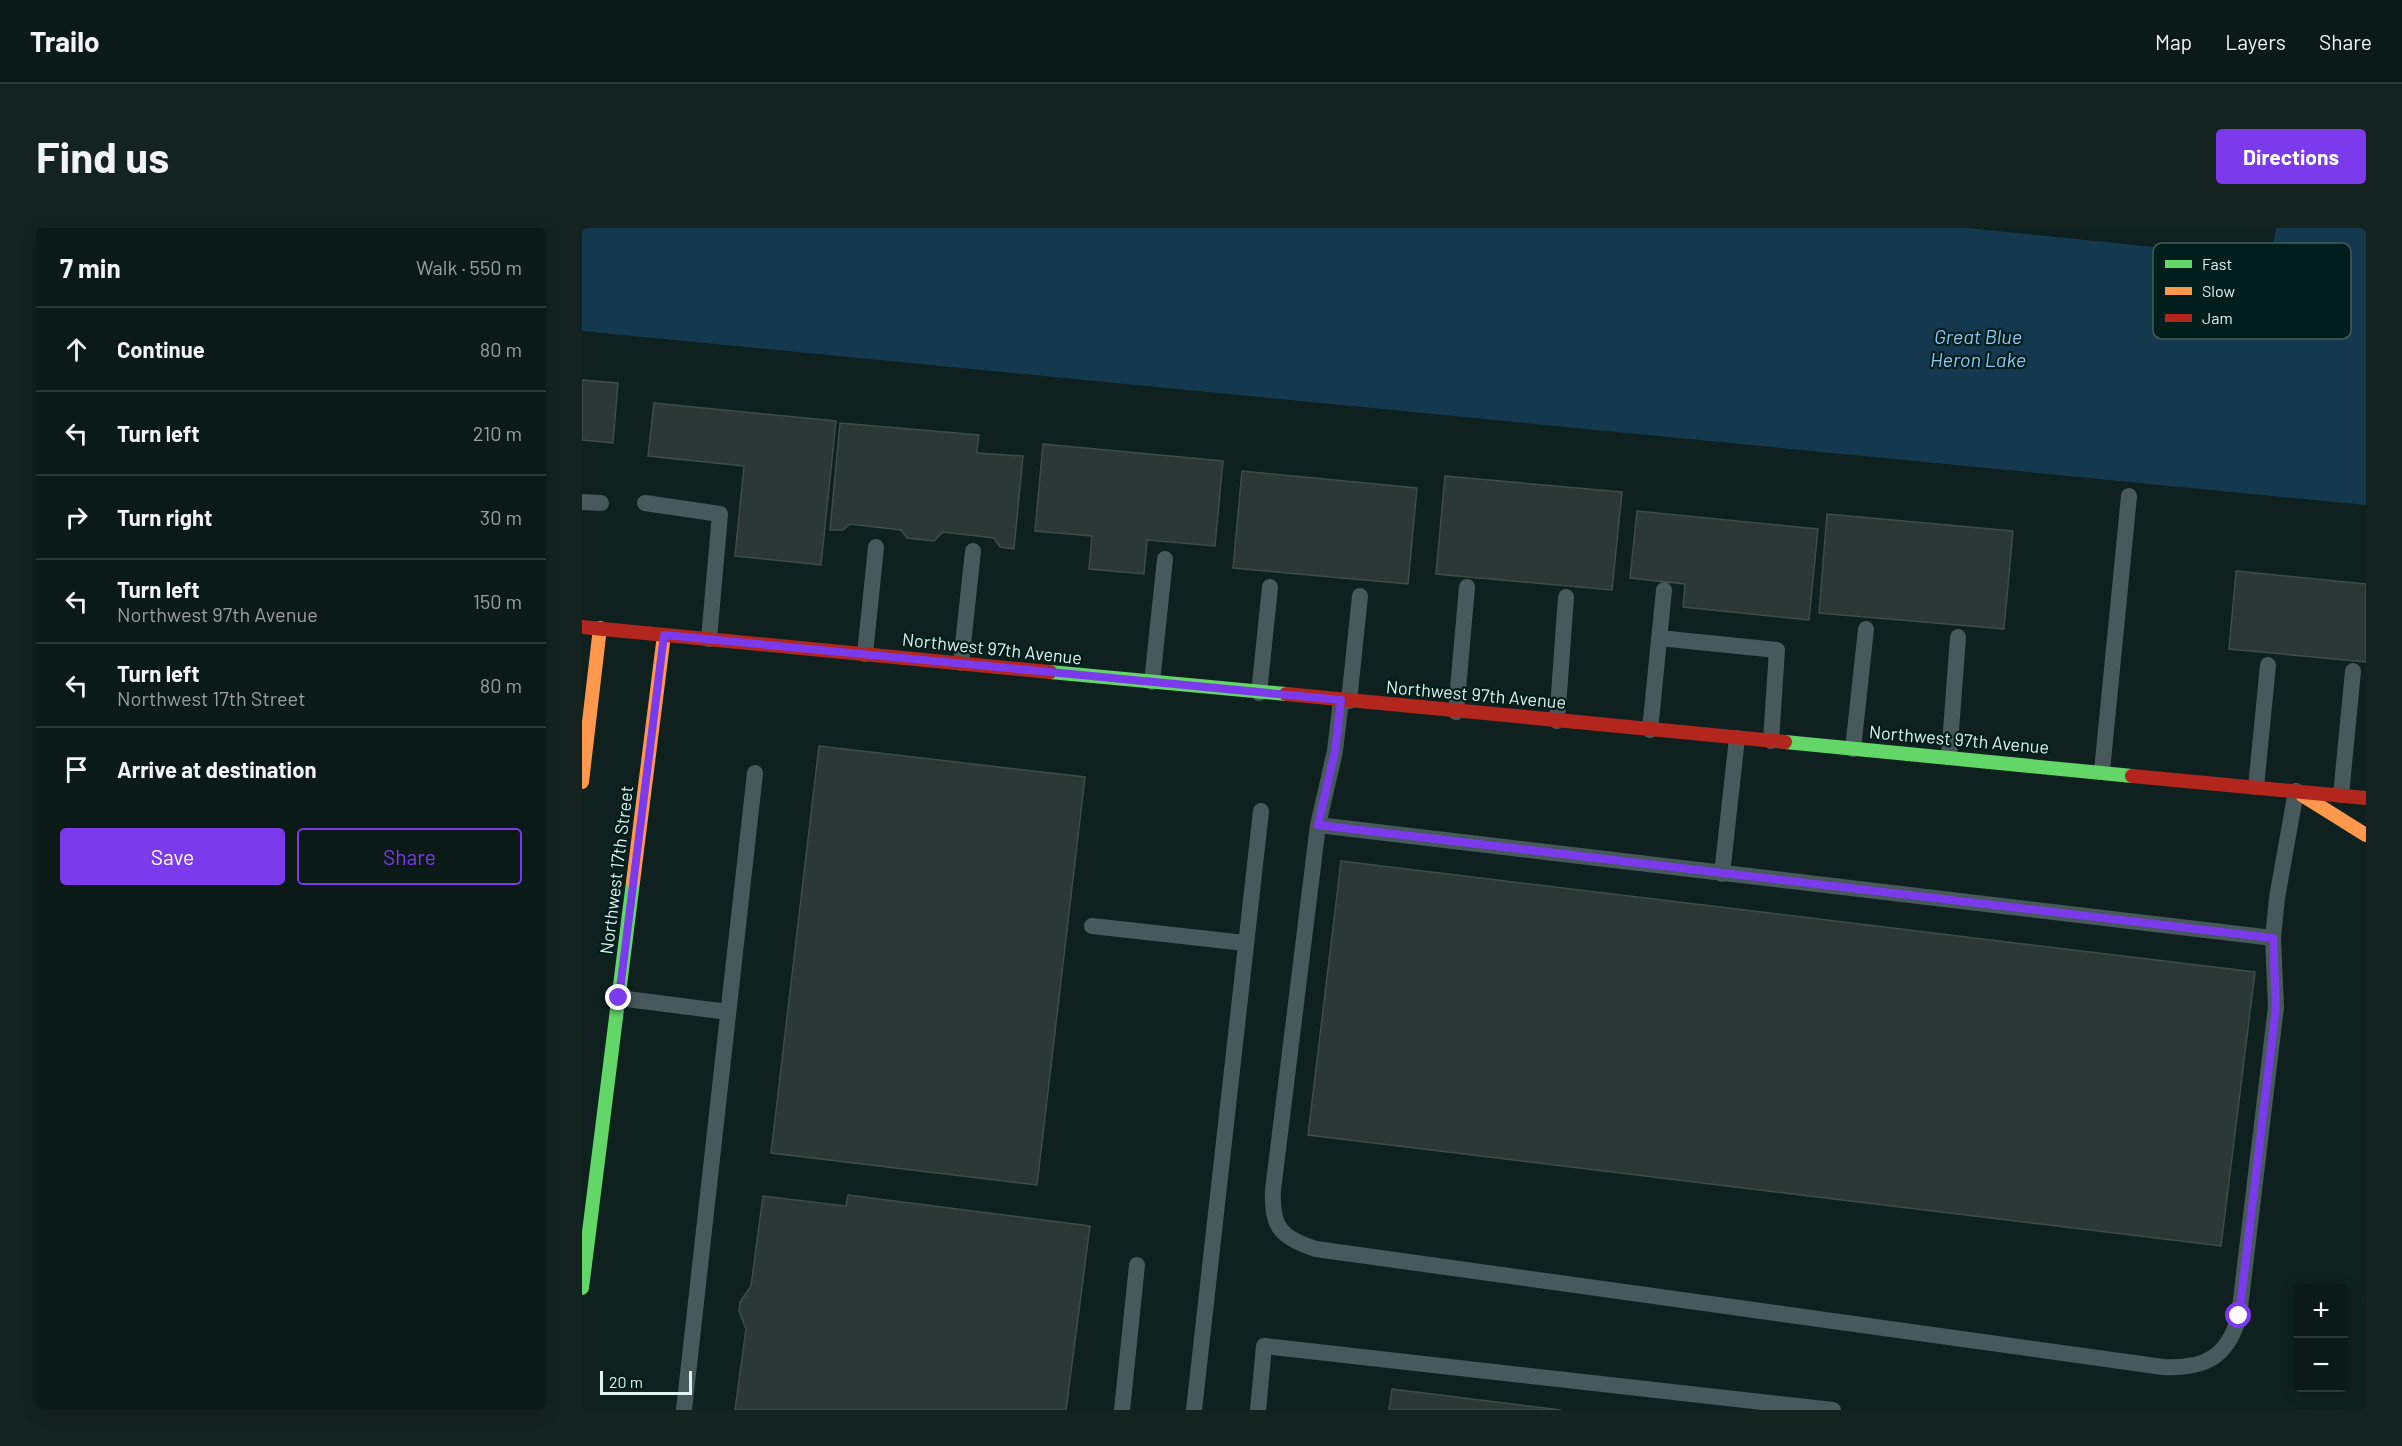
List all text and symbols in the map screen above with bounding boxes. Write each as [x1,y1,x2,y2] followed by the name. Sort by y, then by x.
[30,24,100,58] text: Trailo
[2155,29,2192,54] text: Map
[2225,29,2286,54] text: Layers
[2319,29,2372,54] text: Share
[2216,129,2366,184] button: Directions
[36,131,169,181] text: Find us
[2153,243,2351,339] legend
[60,252,121,283] text: 7 min
[2202,254,2232,273] text: Fast
[416,255,522,279] text: Walk · 550 m
[2202,281,2235,300] text: Slow
[2202,308,2233,327] text: Jam
[1930,324,2026,371] water label: Great Blue Heron Lake
[60,333,93,366] icon: ahead
[117,336,205,362] text: Continue
[480,337,522,361] text: 80 m
[60,417,93,450] icon: left
[117,420,200,446] text: Turn left
[473,421,522,445] text: 210 m
[60,501,93,534] icon: right
[117,504,212,530] text: Turn right
[480,505,522,529] text: 30 m
[117,576,200,602] text: Turn left
[60,585,93,618] icon: left
[473,589,522,613] text: 150 m
[117,602,318,626] text: Northwest 97th Avenue
[901,628,1083,668] street label: Northwest 97th Avenue
[117,660,200,686] text: Turn left
[60,669,93,702] icon: left
[480,673,522,697] text: 80 m
[1385,675,1567,713] street label: Northwest 97th Avenue
[117,686,305,710] text: Northwest 17th Street
[1868,720,2050,758] street label: Northwest 97th Avenue
[60,753,93,786] icon: arrive
[117,756,316,782] text: Arrive at destination
[595,784,637,955] street label: Northwest 17th Street
[60,828,285,885] button: Save
[297,828,522,885] button: Share
[605,984,631,1010] route end
[2294,1284,2348,1392] map controls
[2294,1284,2348,1338] button: +
[2225,1302,2251,1328] route start
[2294,1338,2348,1392] button: −
[600,1368,692,1396] scale bar
[609,1372,643,1391] text: 20 m

